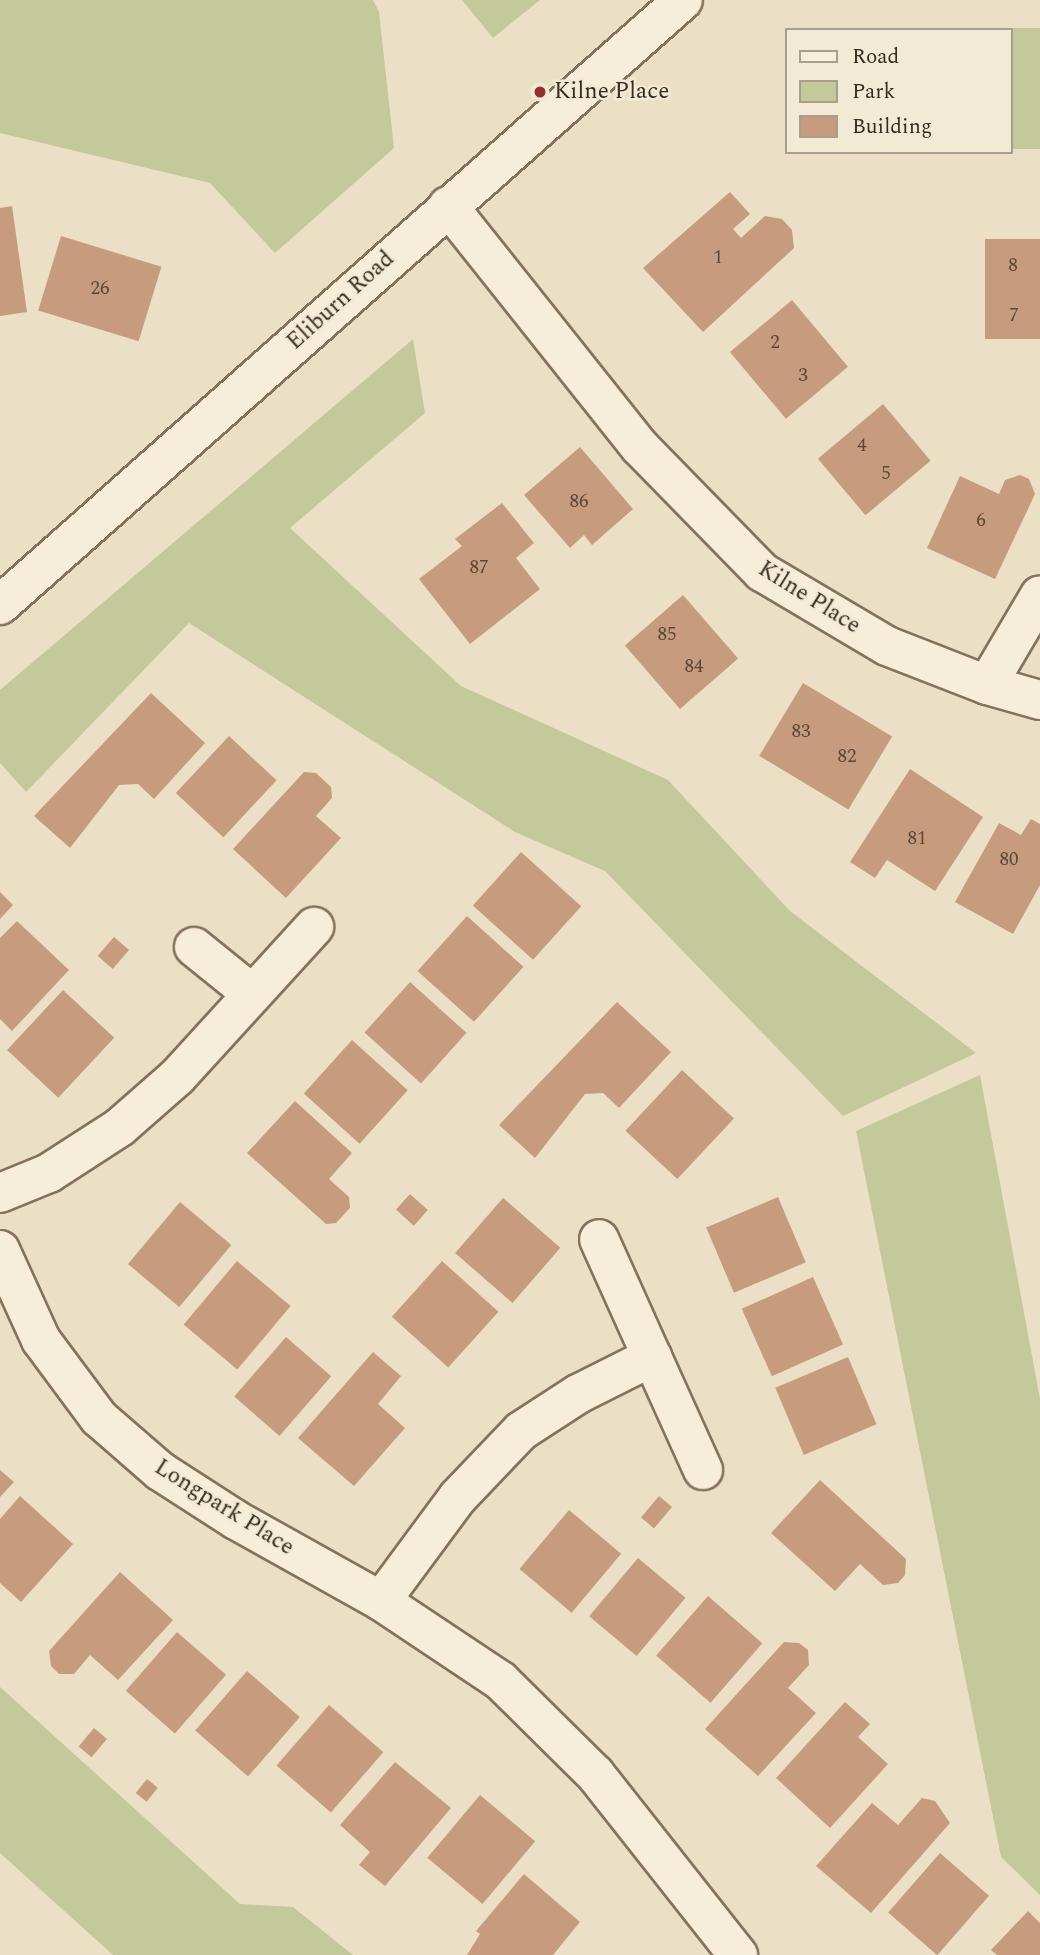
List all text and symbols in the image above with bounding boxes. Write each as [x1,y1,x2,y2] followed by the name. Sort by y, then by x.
[785,28,1012,154] legend
[852,41,899,73] text: Road
[852,76,895,108] text: Park
[554,78,669,106] place label: Kilne Place
[532,84,548,100] marker: Kilne Place
[852,111,932,143] text: Building
[282,246,400,356] street label: Eliburn Road
[713,247,723,269] house number: 1
[1008,255,1018,277] house number: 8
[91,278,109,300] house number: 26
[1009,305,1019,327] house number: 7
[770,332,780,354] house number: 2
[798,365,808,387] house number: 3
[857,435,867,457] house number: 4
[881,463,891,485] house number: 5
[570,491,588,513] house number: 86
[976,510,986,532] house number: 6
[753,556,865,640] street label: Kilne Place
[470,557,488,579] house number: 87
[658,624,676,646] house number: 85
[685,656,703,678] house number: 84
[792,721,810,743] house number: 83
[838,746,856,768] house number: 82
[908,828,926,850] house number: 81
[1000,849,1018,871] house number: 80
[149,1454,299,1562] street label: Longpark Place

